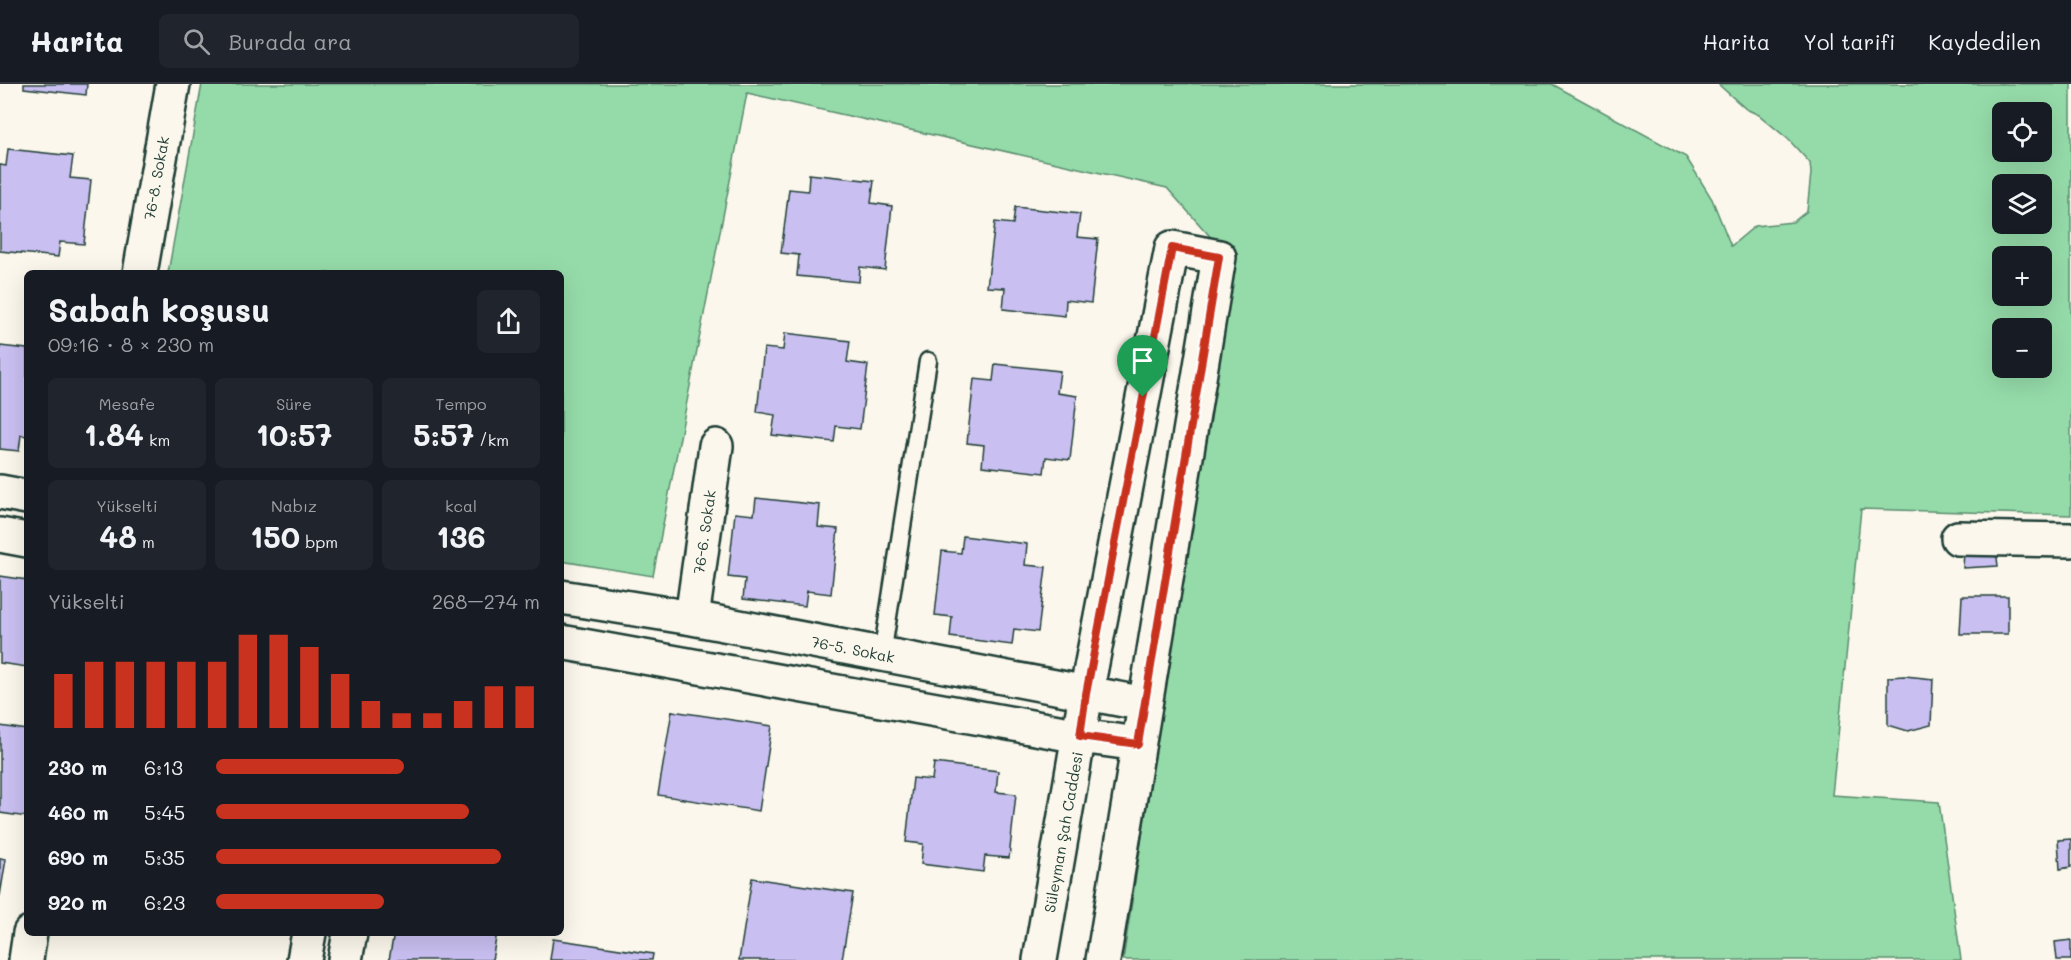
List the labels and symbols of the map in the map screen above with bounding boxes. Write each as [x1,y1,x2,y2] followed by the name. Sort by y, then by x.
[139,135,173,221] street label: 76-8. Sokak
[1117,335,1168,397] pin
[688,489,720,575] street label: 76-6. Sokak
[810,631,896,667] street label: 76-5. Sokak
[1039,750,1087,914] street label: Süleyman Şah Caddesi

